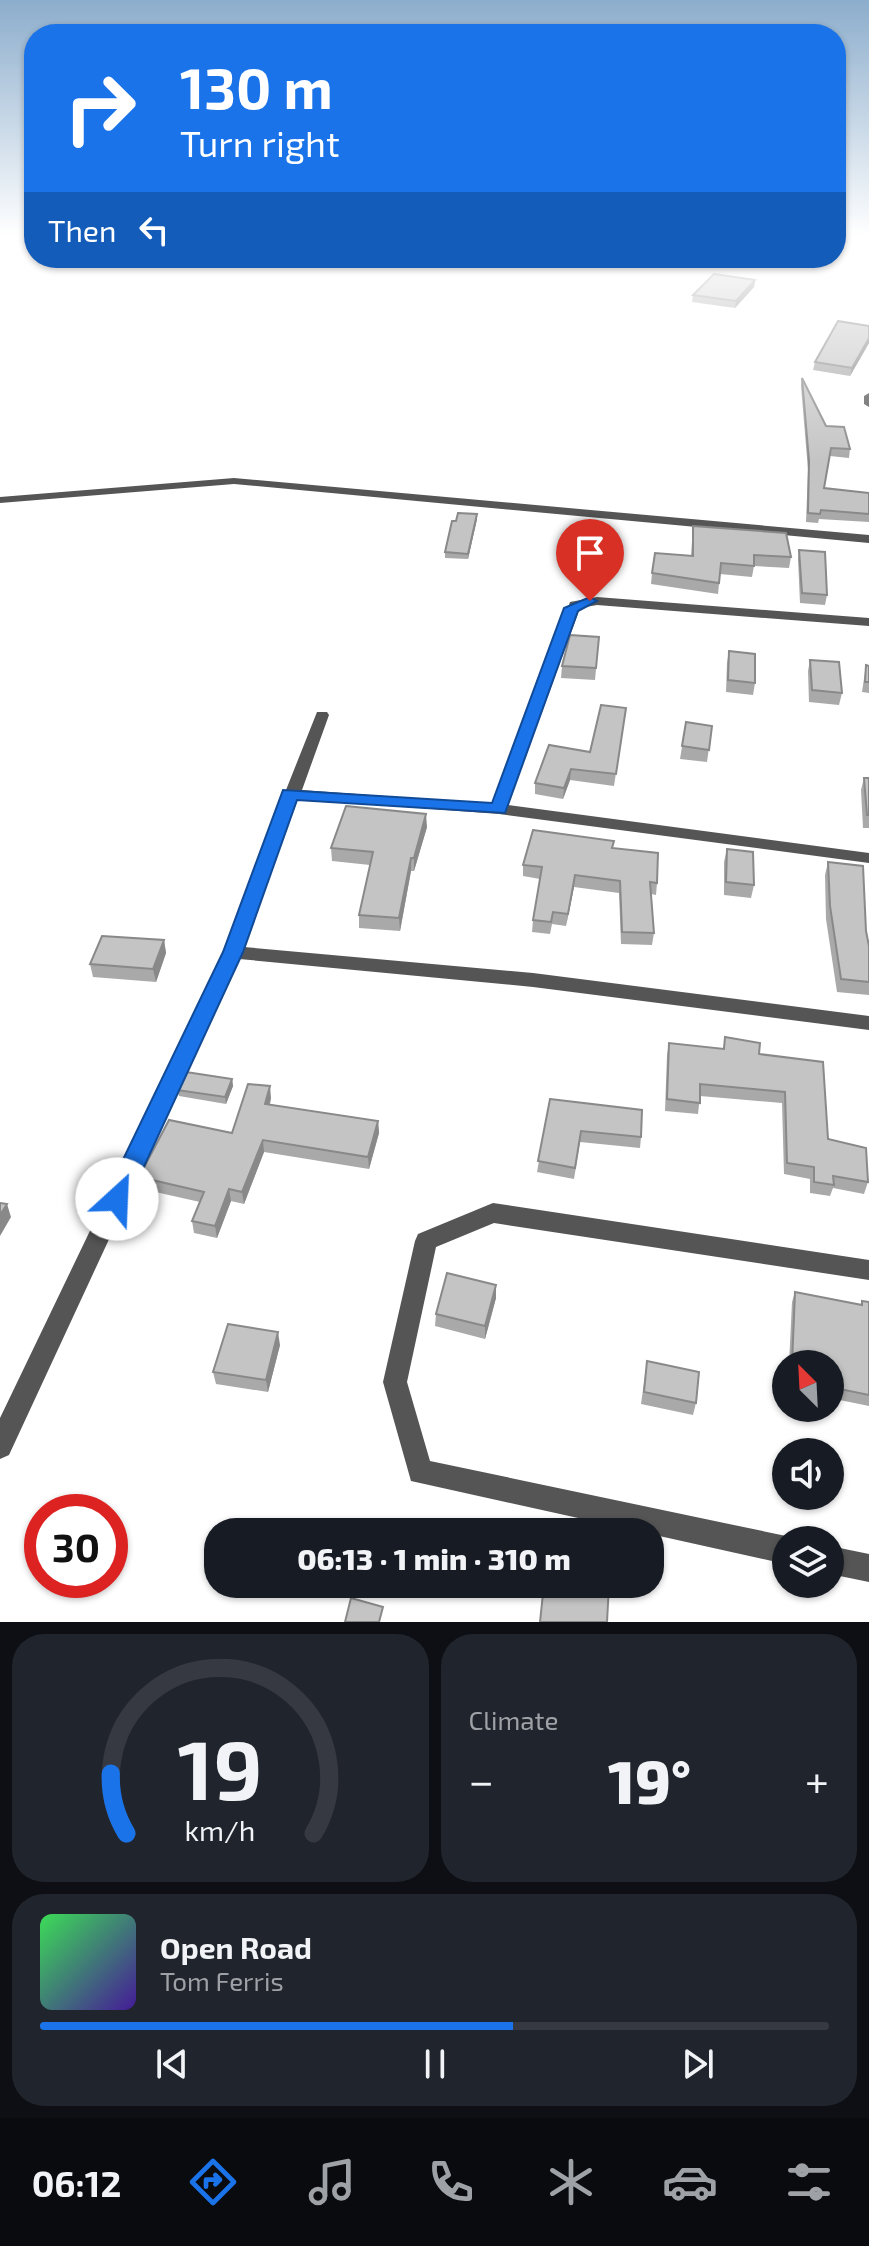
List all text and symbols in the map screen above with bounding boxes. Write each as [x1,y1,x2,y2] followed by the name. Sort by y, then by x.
[180,53,333,120] text: 130 m
[48,56,152,160] icon: right
[180,121,340,164] text: Turn right
[132,208,176,252] icon: left
[48,212,116,248] text: Then
[556,519,624,601] pin
[568,531,612,575] icon: arrive
[75,1157,159,1241] position arrow
[772,1350,844,1422] north arrow
[772,1350,844,1598] map controls
[772,1438,844,1510] button: sound
[24,1494,128,1598] speed limit sign: 30
[772,1526,844,1598] button: layers
[297,1540,571,1576] text: 06:13 · 1 min · 310 m
[469,1704,558,1735] text: Climate
[178,1717,263,1817] text: 19
[608,1744,691,1816] text: 19°
[469,1753,494,1806] text: −
[805,1753,829,1806] text: +
[185,1812,256,1847] text: km/h
[160,1929,312,1965] text: Open Road
[160,1965,284,1996] text: Tom Ferris
[150,2042,194,2086] icon: previous
[413,2042,457,2086] icon: pause
[676,2042,720,2086] icon: next
[185,2154,241,2210] icon: directions
[304,2154,360,2210] icon: music
[423,2154,479,2210] icon: phone
[543,2154,599,2210] icon: climate
[662,2154,718,2210] icon: car
[781,2154,837,2210] icon: filters
[32,2161,121,2204] text: 06:12

